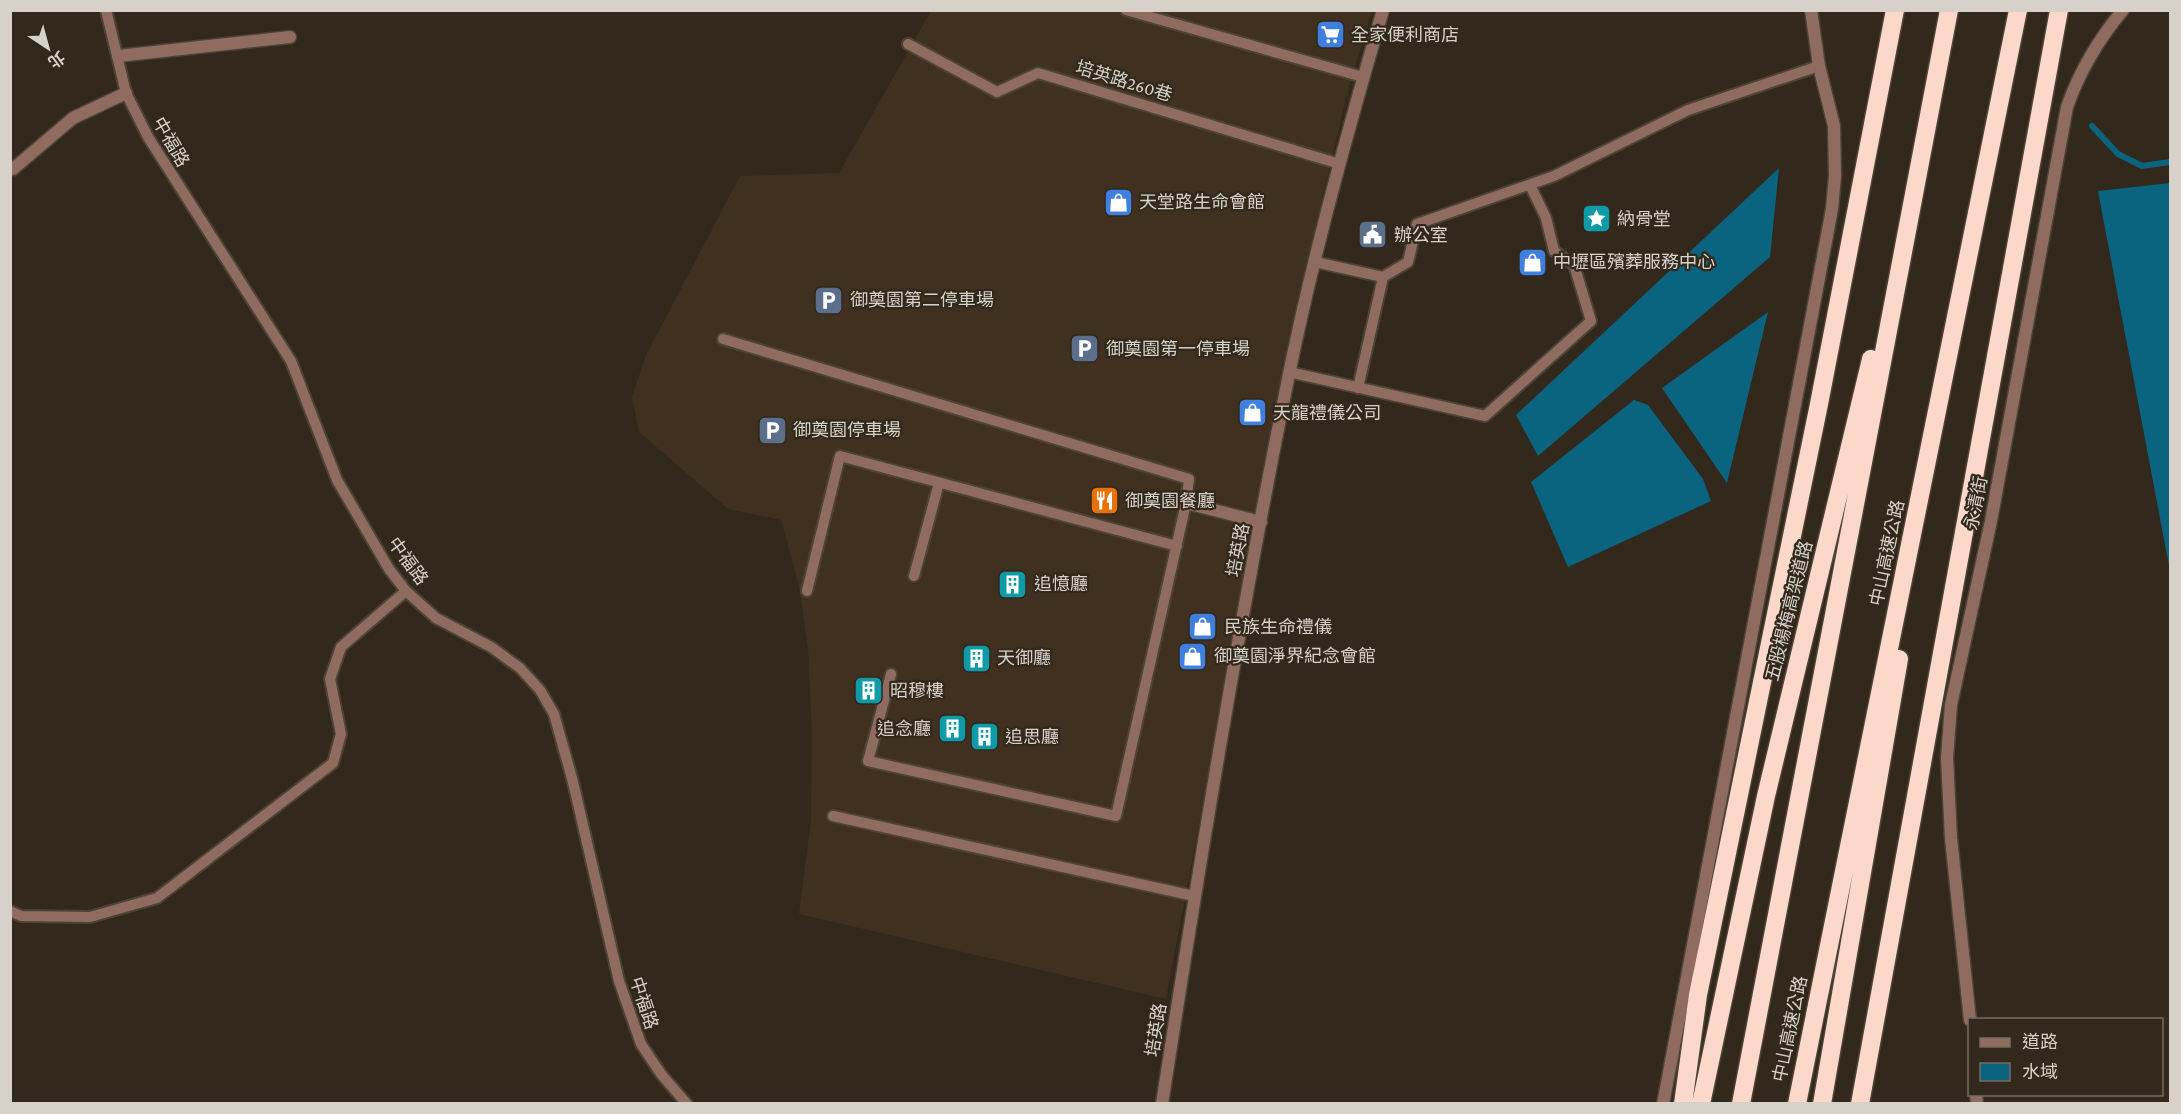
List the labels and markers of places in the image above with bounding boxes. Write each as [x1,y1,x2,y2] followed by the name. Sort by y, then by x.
[1314,19,1346,51] supermarket icon: 全家便利商店
[1351,25,1459,45] place label: 全家便利商店
[1102,186,1134,218] shop icon: 天堂路生命會館
[1139,192,1265,212] place label: 天堂路生命會館
[1580,203,1612,235] place icon: 納骨堂
[1617,209,1671,229] place label: 納骨堂
[1357,219,1389,251] public building icon: 辦公室
[1394,225,1448,245] place label: 辦公室
[1516,246,1548,278] shop icon: 中壢區殯葬服務中心
[1553,252,1715,272] place label: 中壢區殯葬服務中心
[813,284,845,316] parking icon: 御奠園第二停車場
[850,290,994,310] place label: 御奠園第二停車場
[1069,333,1101,365] parking icon: 御奠園第一停車場
[1106,339,1250,359] place label: 御奠園第一停車場
[1236,397,1268,429] shop icon: 天龍禮儀公司
[1273,403,1381,423] place label: 天龍禮儀公司
[756,414,788,446] parking icon: 御奠園停車場
[793,420,901,440] place label: 御奠園停車場
[1088,485,1120,517] restaurant icon: 御奠園餐廳
[1125,491,1215,511] place label: 御奠園餐廳
[997,568,1029,600] building icon: 追憶廳
[1034,574,1088,594] place label: 追憶廳
[1187,611,1219,643] shop icon: 民族生命禮儀
[1224,617,1332,637] place label: 民族生命禮儀
[1177,640,1209,672] shop icon: 御奠園淨界紀念會館
[960,642,992,674] building icon: 天御廳
[1214,646,1376,666] place label: 御奠園淨界紀念會館
[997,648,1051,668] place label: 天御廳
[853,675,885,707] building icon: 昭穆樓
[890,681,944,701] place label: 昭穆樓
[936,713,968,745] building icon: 追念廳
[877,719,931,739] place label: 追念廳
[968,721,1000,753] building icon: 追思廳
[1005,727,1059,747] place label: 追思廳

